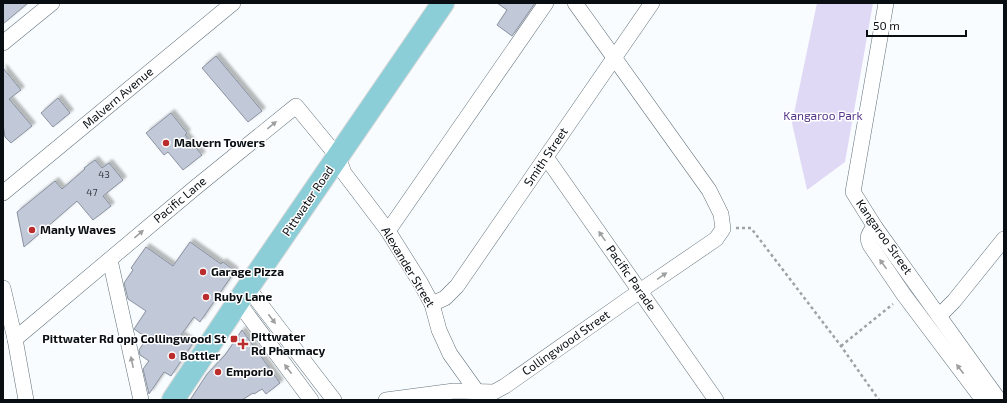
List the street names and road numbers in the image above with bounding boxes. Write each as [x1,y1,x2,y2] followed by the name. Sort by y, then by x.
[79,64,155,131] street label: Malvern Avenue
[520,124,570,188] street label: Smith Street
[279,163,336,238] street label: Pittwater Road
[150,173,209,225] street label: Pacific Lane
[854,196,916,277] street label: Kangaroo Street
[379,224,439,310] street label: Alexander Street
[604,242,660,313] street label: Pacific Parade
[519,306,612,378] street label: Collingwood Street

